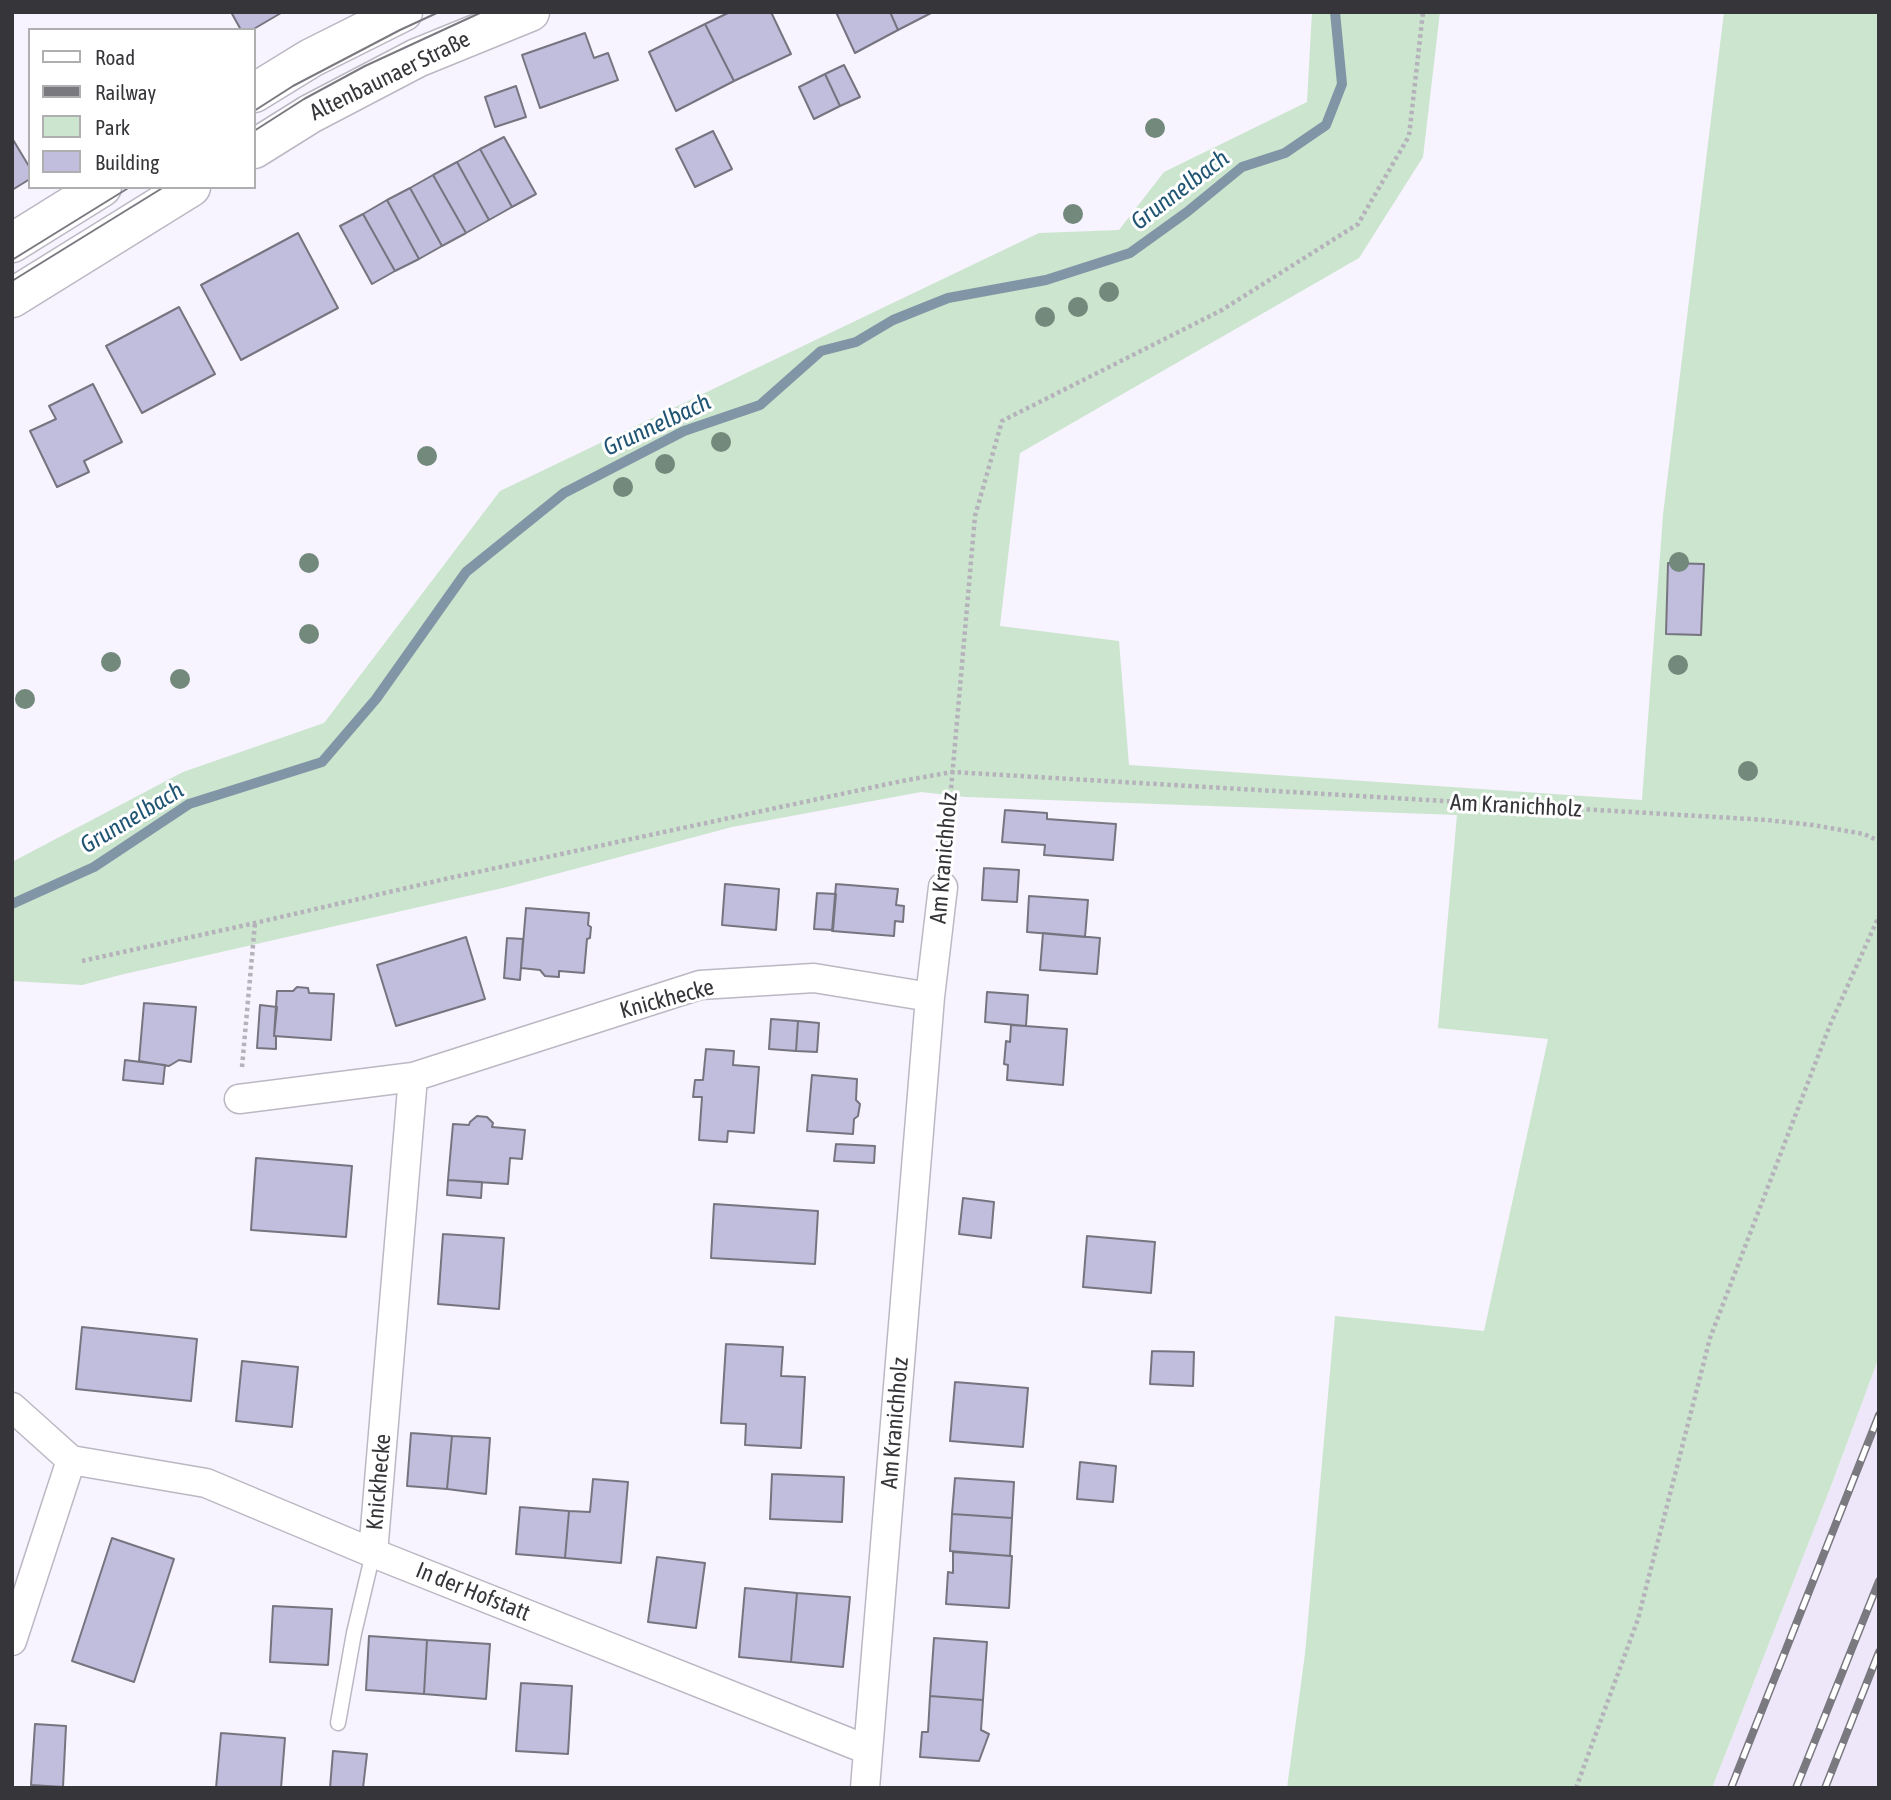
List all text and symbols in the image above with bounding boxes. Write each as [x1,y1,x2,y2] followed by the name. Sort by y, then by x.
[305,25,475,127] street label: Altenbaunaer Straße
[28,28,256,189] legend
[95,45,135,69] text: Road
[95,80,156,104] text: Railway
[95,115,130,139] text: Park
[1125,144,1235,236] water label: Grunnelbach
[95,150,159,174] text: Building
[599,388,715,462] water label: Grunnelbach
[75,776,189,860] water label: Grunnelbach
[1450,789,1582,823] street label: Am Kranichholz
[925,791,963,925] street label: Am Kranichholz
[617,973,717,1025] street label: Knickhecke
[876,1356,914,1490] street label: Am Kranichholz
[361,1433,397,1531] street label: Knickhecke
[412,1557,534,1627] street label: In der Hofstatt

